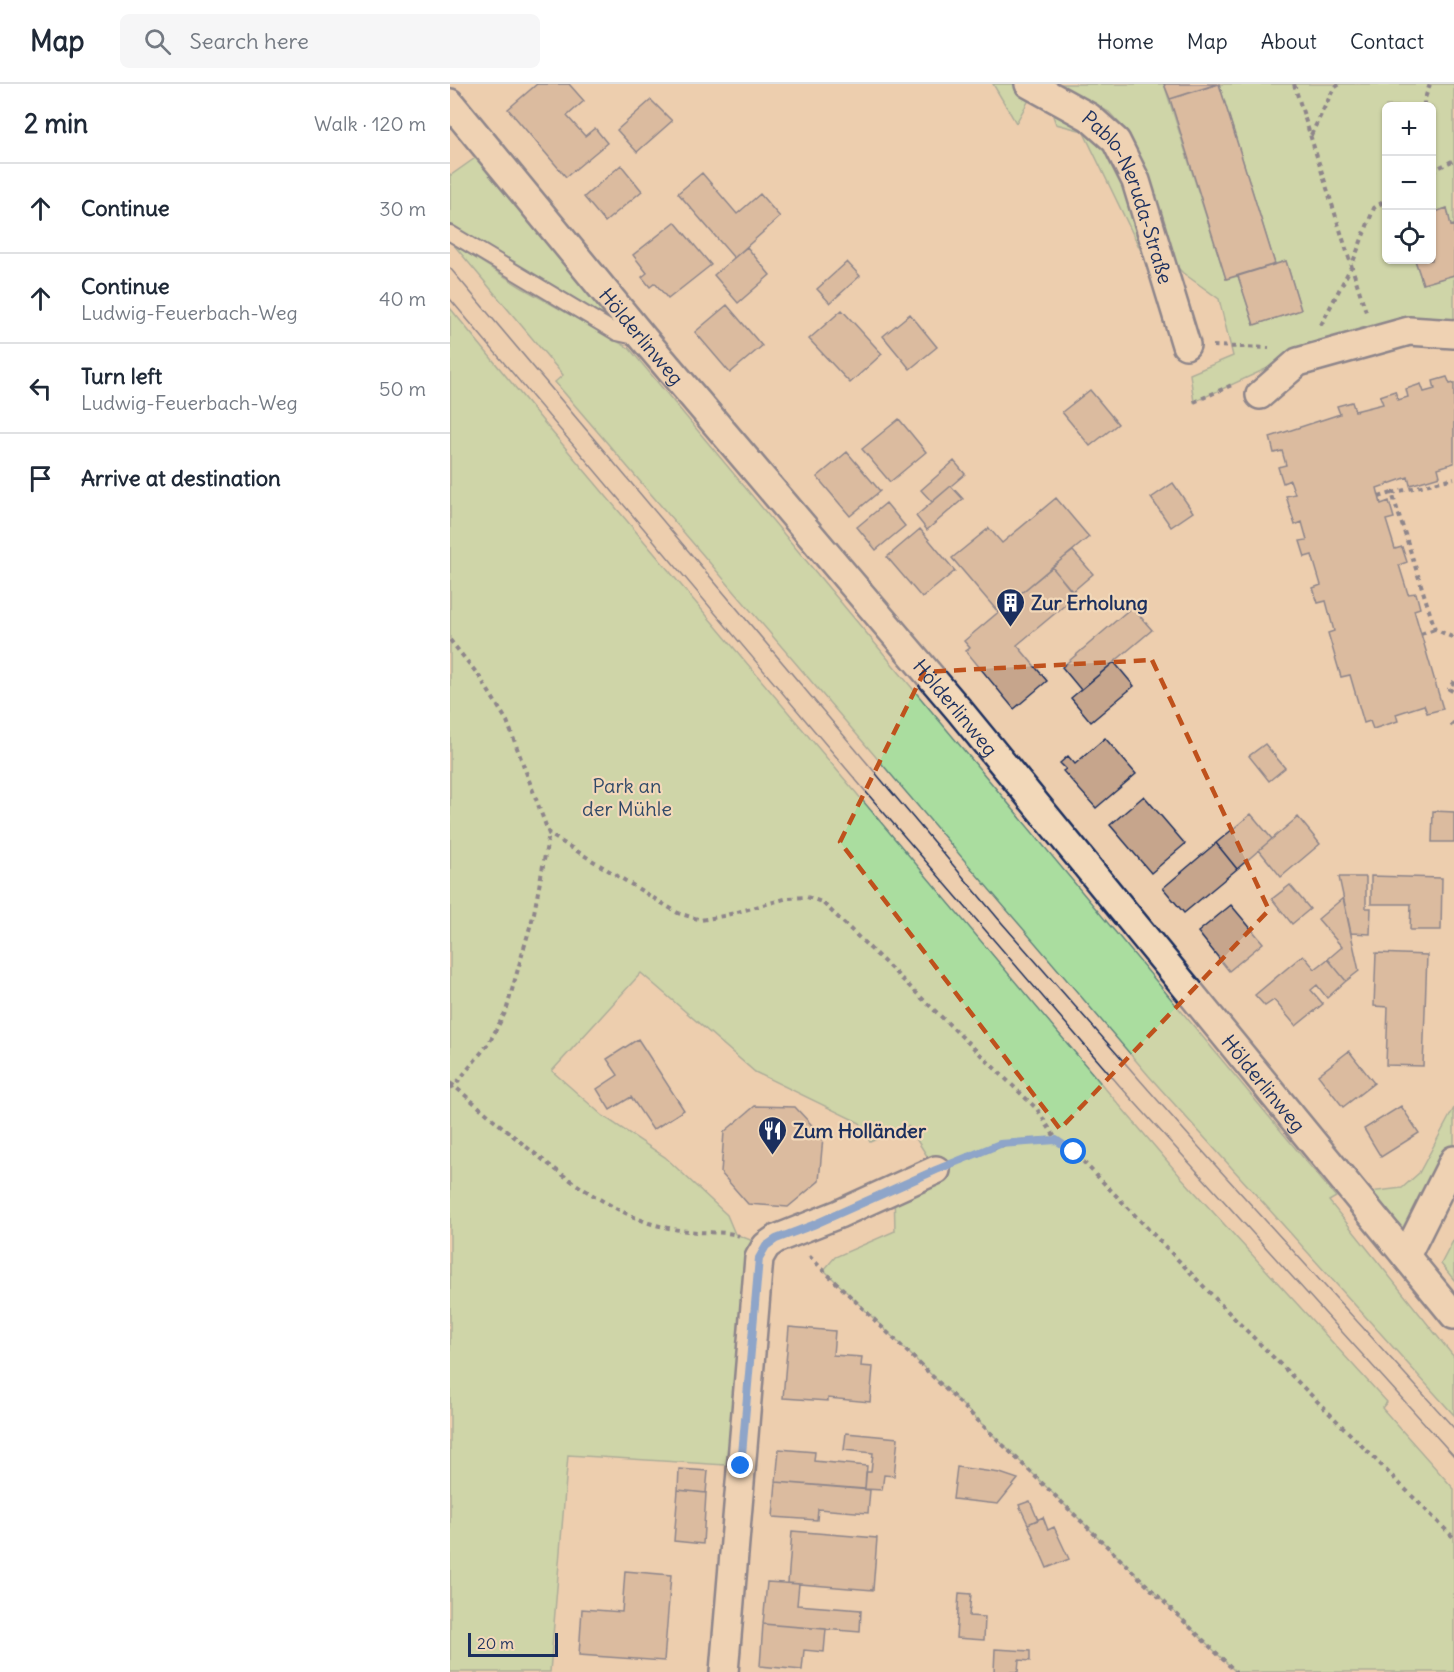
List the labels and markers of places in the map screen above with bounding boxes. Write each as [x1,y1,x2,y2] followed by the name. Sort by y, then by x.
[994,586,1026,628] building icon: Zur Erholung
[1031,590,1148,615] place label: Zur Erholung
[756,1114,788,1156] restaurant icon: Zum Holländer
[793,1118,927,1143] place label: Zum Holländer

